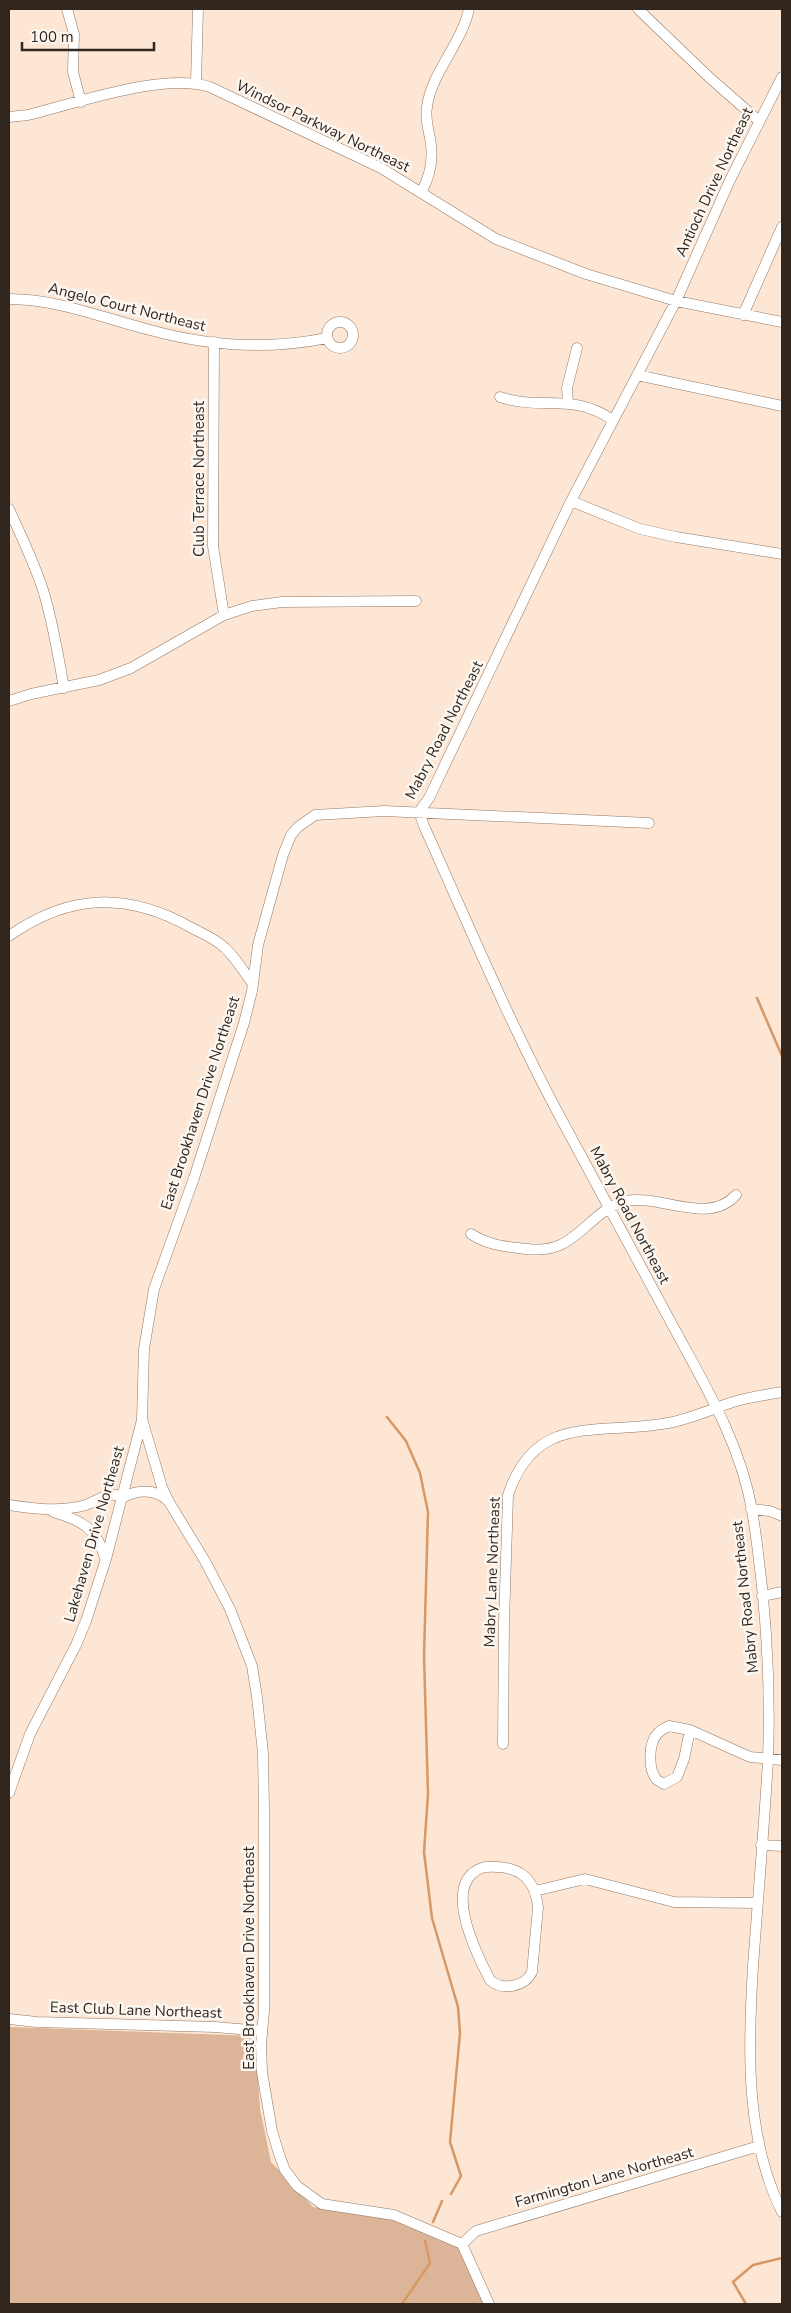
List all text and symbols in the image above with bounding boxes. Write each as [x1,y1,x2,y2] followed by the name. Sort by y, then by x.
[22,20,155,52] scale bar
[30,27,74,47] text: 100 m
[233,75,414,177] street label: Windsor Parkway Northeast
[671,103,758,260] street label: Antioch Drive Northeast
[46,278,208,336] street label: Angelo Court Northeast
[189,400,209,557] street label: Club Terrace Northeast
[400,657,488,803] street label: Mabry Road Northeast
[156,993,244,1212] street label: East Brookhaven Drive Northeast
[585,1143,675,1288] street label: Mabry Road Northeast
[59,1443,129,1624] street label: Lakehaven Drive Northeast
[479,1496,505,1648] street label: Mabry Lane Northeast
[727,1519,763,1674] street label: Mabry Road Northeast
[239,1845,259,2070] street label: East Brookhaven Drive Northeast
[50,1997,223,2023] street label: East Club Lane Northeast
[513,2142,696,2212] street label: Farmington Lane Northeast

